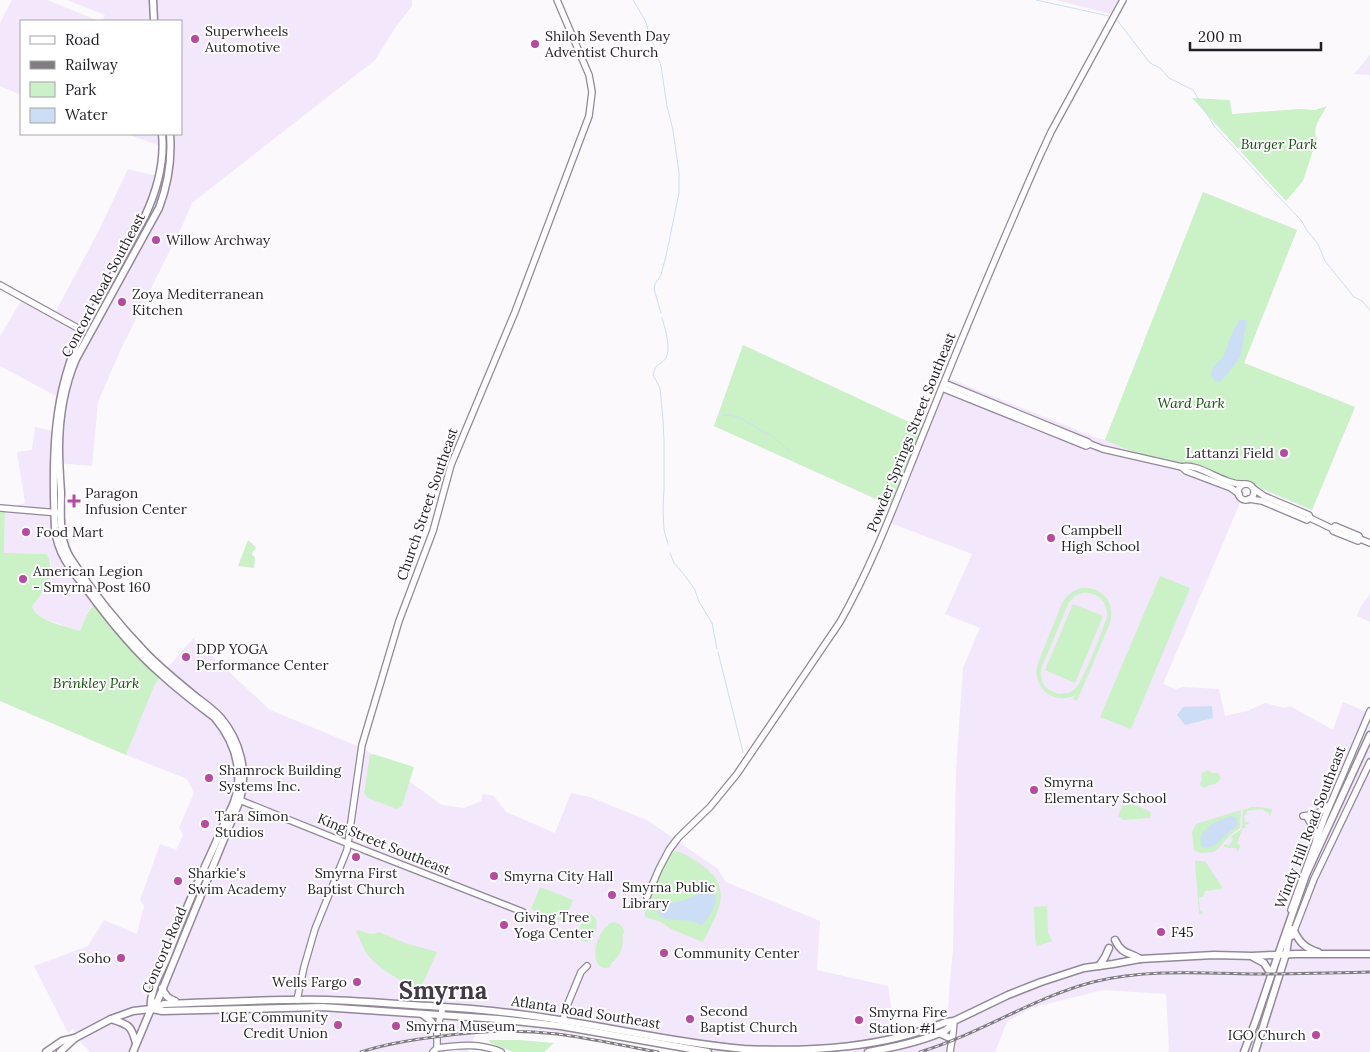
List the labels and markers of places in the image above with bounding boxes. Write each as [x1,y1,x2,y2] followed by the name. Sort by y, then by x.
[204,22,288,56] place label: Superwheels Automotive
[544,27,671,61] place label: Shiloh Seventh Day Adventist Church
[189,33,201,45] marker: Superwheels Automotive
[529,38,541,50] marker: Shiloh Seventh Day Adventist Church
[166,231,271,249] place label: Willow Archway
[150,234,162,246] marker: Willow Archway
[132,285,264,319] place label: Zoya Mediterranean Kitchen
[116,296,128,308] marker: Zoya Mediterranean Kitchen
[1186,444,1274,462] place label: Lattanzi Field
[1278,447,1290,459] marker: Lattanzi Field
[85,484,187,518] place label: Paragon Infusion Center
[67,494,81,508] marker: Paragon Infusion Center
[1061,521,1140,555] place label: Campbell High School
[36,523,104,541] place label: Food Mart
[20,526,32,538] marker: Food Mart
[1045,532,1057,544] marker: Campbell High School
[32,562,151,596] place label: American Legion - Smyrna Post 160
[17,573,29,585] marker: American Legion - Smyrna Post 160
[196,640,329,674] place label: DDP YOGA Performance Center
[180,651,192,663] marker: DDP YOGA Performance Center
[219,761,341,795] place label: Shamrock Building Systems Inc.
[203,772,215,784] marker: Shamrock Building Systems Inc.
[1044,773,1167,807] place label: Smyrna Elementary School
[1028,784,1040,796] marker: Smyrna Elementary School
[215,807,289,841] place label: Tara Simon Studios
[199,818,211,830] marker: Tara Simon Studios
[350,851,362,863] marker: Smyrna First Baptist Church
[188,864,287,898] place label: Sharkie's Swim Academy
[307,864,405,898] place label: Smyrna First Baptist Church
[504,867,613,885] place label: Smyrna City Hall
[488,870,500,882] marker: Smyrna City Hall
[172,875,184,887] marker: Sharkie's Swim Academy
[622,878,715,912] place label: Smyrna Public Library
[606,889,618,901] marker: Smyrna Public Library
[513,908,594,942] place label: Giving Tree Yoga Center
[498,919,510,931] marker: Giving Tree Yoga Center
[1171,923,1194,941] place label: F45
[1155,926,1167,938] marker: F45
[674,944,799,962] place label: Community Center
[658,947,670,959] marker: Community Center
[78,949,111,967] place label: Soho
[115,952,127,964] marker: Soho
[272,973,347,991] place label: Wells Fargo
[351,976,363,988] marker: Wells Fargo
[700,1002,798,1036] place label: Second Baptist Church
[869,1003,948,1037] place label: Smyrna Fire Station #1
[220,1008,329,1042] place label: LGE Community Credit Union
[684,1013,696,1025] marker: Second Baptist Church
[853,1014,865,1026] marker: Smyrna Fire Station #1
[406,1017,516,1035] place label: Smyrna Museum
[332,1019,344,1031] marker: LGE Community Credit Union
[390,1020,402,1032] marker: Smyrna Museum
[1228,1026,1306,1044] place label: IGO Church
[1310,1029,1322,1041] marker: IGO Church

